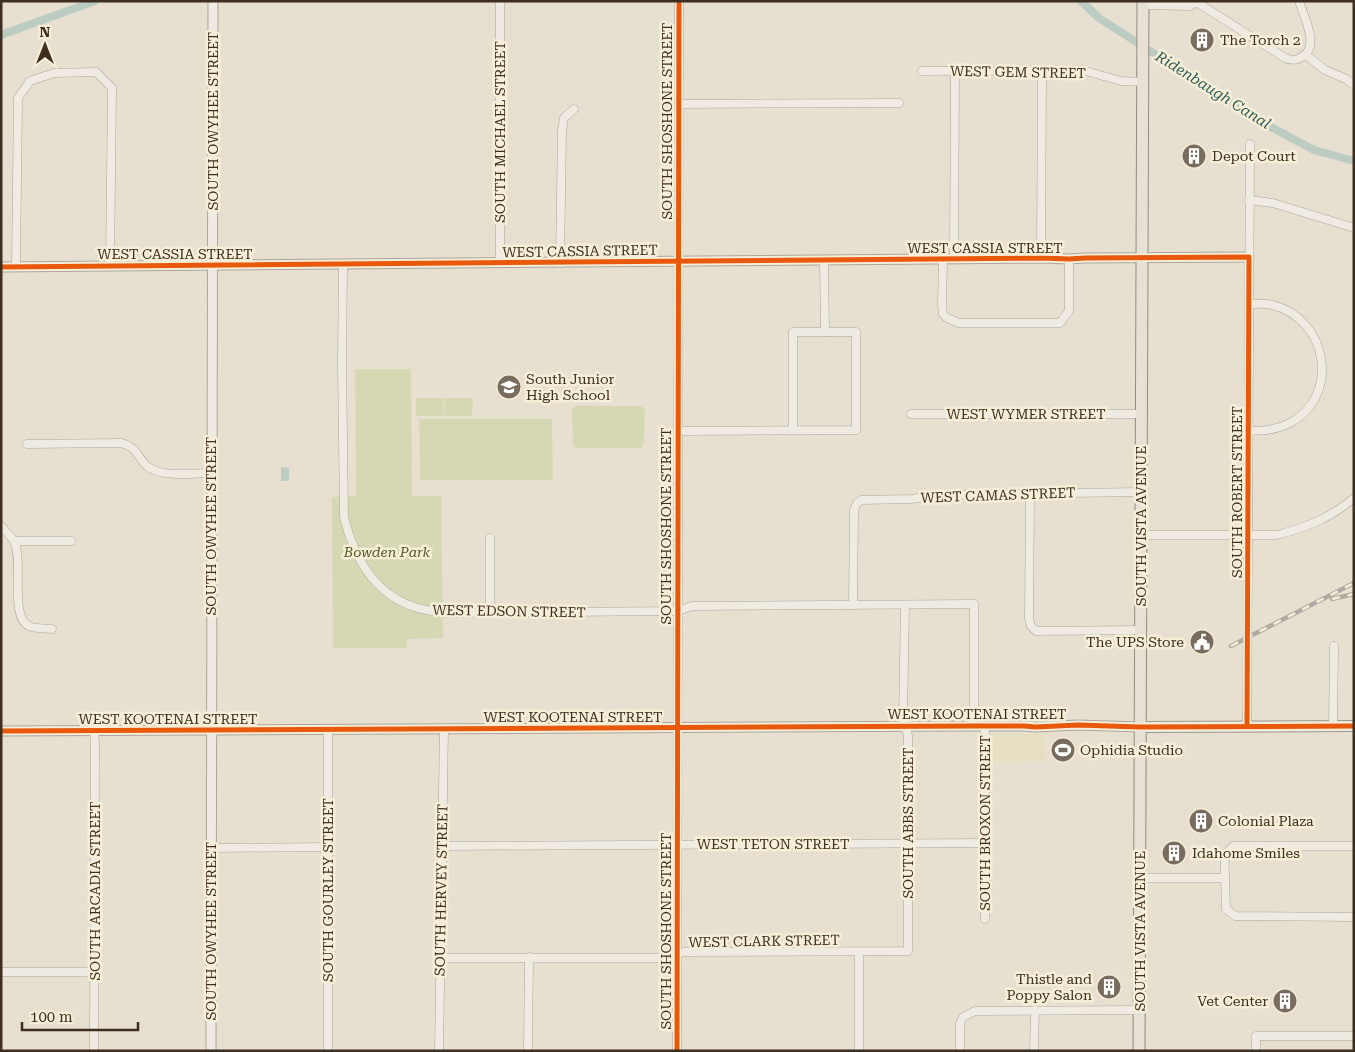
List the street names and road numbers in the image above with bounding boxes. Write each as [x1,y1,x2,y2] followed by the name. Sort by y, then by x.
[659,23,675,219] street label: SOUTH SHOSHONE STREET
[205,32,221,210] street label: SOUTH OWYHEE STREET
[492,41,508,223] street label: SOUTH MICHAEL STREET
[950,63,1086,81] street label: WEST GEM STREET
[907,240,1063,256] street label: WEST CASSIA STREET
[502,242,658,260] street label: WEST CASSIA STREET
[97,246,253,262] street label: WEST CASSIA STREET
[946,406,1106,422] street label: WEST WYMER STREET
[1229,406,1245,578] street label: SOUTH ROBERT STREET
[658,428,674,624] street label: SOUTH SHOSHONE STREET
[203,437,219,615] street label: SOUTH OWYHEE STREET
[1133,446,1149,606] street label: SOUTH VISTA AVENUE
[920,484,1076,506] street label: WEST CAMAS STREET
[432,602,586,620] street label: WEST EDSON STREET
[888,706,1066,722] street label: WEST KOOTENAI STREET
[484,709,662,725] street label: WEST KOOTENAI STREET
[79,711,257,727] street label: WEST KOOTENAI STREET
[977,735,993,911] street label: SOUTH BROXON STREET
[900,747,916,899] street label: SOUTH ABBS STREET
[320,798,336,982] street label: SOUTH GOURLEY STREET
[87,802,103,980] street label: SOUTH ARCADIA STREET
[431,804,451,976] street label: SOUTH HERVEY STREET
[658,833,674,1029] street label: SOUTH SHOSHONE STREET
[697,836,849,852] street label: WEST TETON STREET
[203,842,219,1020] street label: SOUTH OWYHEE STREET
[1132,851,1148,1011] street label: SOUTH VISTA AVENUE
[688,932,840,950] street label: WEST CLARK STREET

